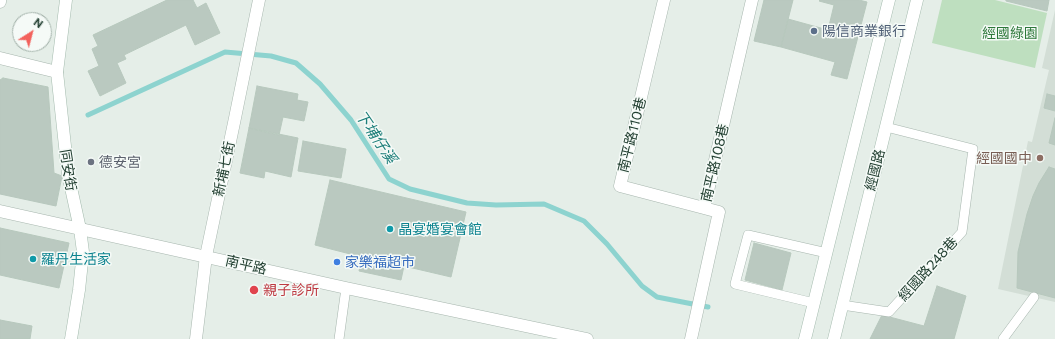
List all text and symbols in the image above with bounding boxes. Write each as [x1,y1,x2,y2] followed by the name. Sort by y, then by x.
[12,12,52,52] north arrow
[32,15,46,30] text: N
[822,23,906,39] place label: 陽信商業銀行
[982,25,1038,41] park label: 經國綠園
[809,26,819,36] marker: 陽信商業銀行
[615,96,649,174] street label: 南平路110巷
[352,107,400,167] water label: 下埔仔溪
[698,122,732,204] street label: 南平路108巷
[210,140,238,198] street label: 新埔七街
[56,148,80,192] street label: 同安街
[862,148,888,192] street label: 經國路
[976,150,1032,166] place label: 經國國中
[1035,153,1045,163] marker: 經國國中
[99,154,141,170] place label: 德安宮
[86,157,96,167] marker: 德安宮
[398,221,482,237] place label: 晶宴婚宴會館
[385,224,395,234] marker: 晶宴婚宴會館
[895,233,961,305] street label: 經國路248巷
[41,251,111,267] place label: 羅丹生活家
[224,252,268,278] street label: 南平路
[28,254,38,264] marker: 羅丹生活家
[345,254,415,270] place label: 家樂福超市
[332,257,342,267] marker: 家樂福超市
[263,282,319,298] place label: 親子診所
[248,284,260,296] marker: 親子診所

